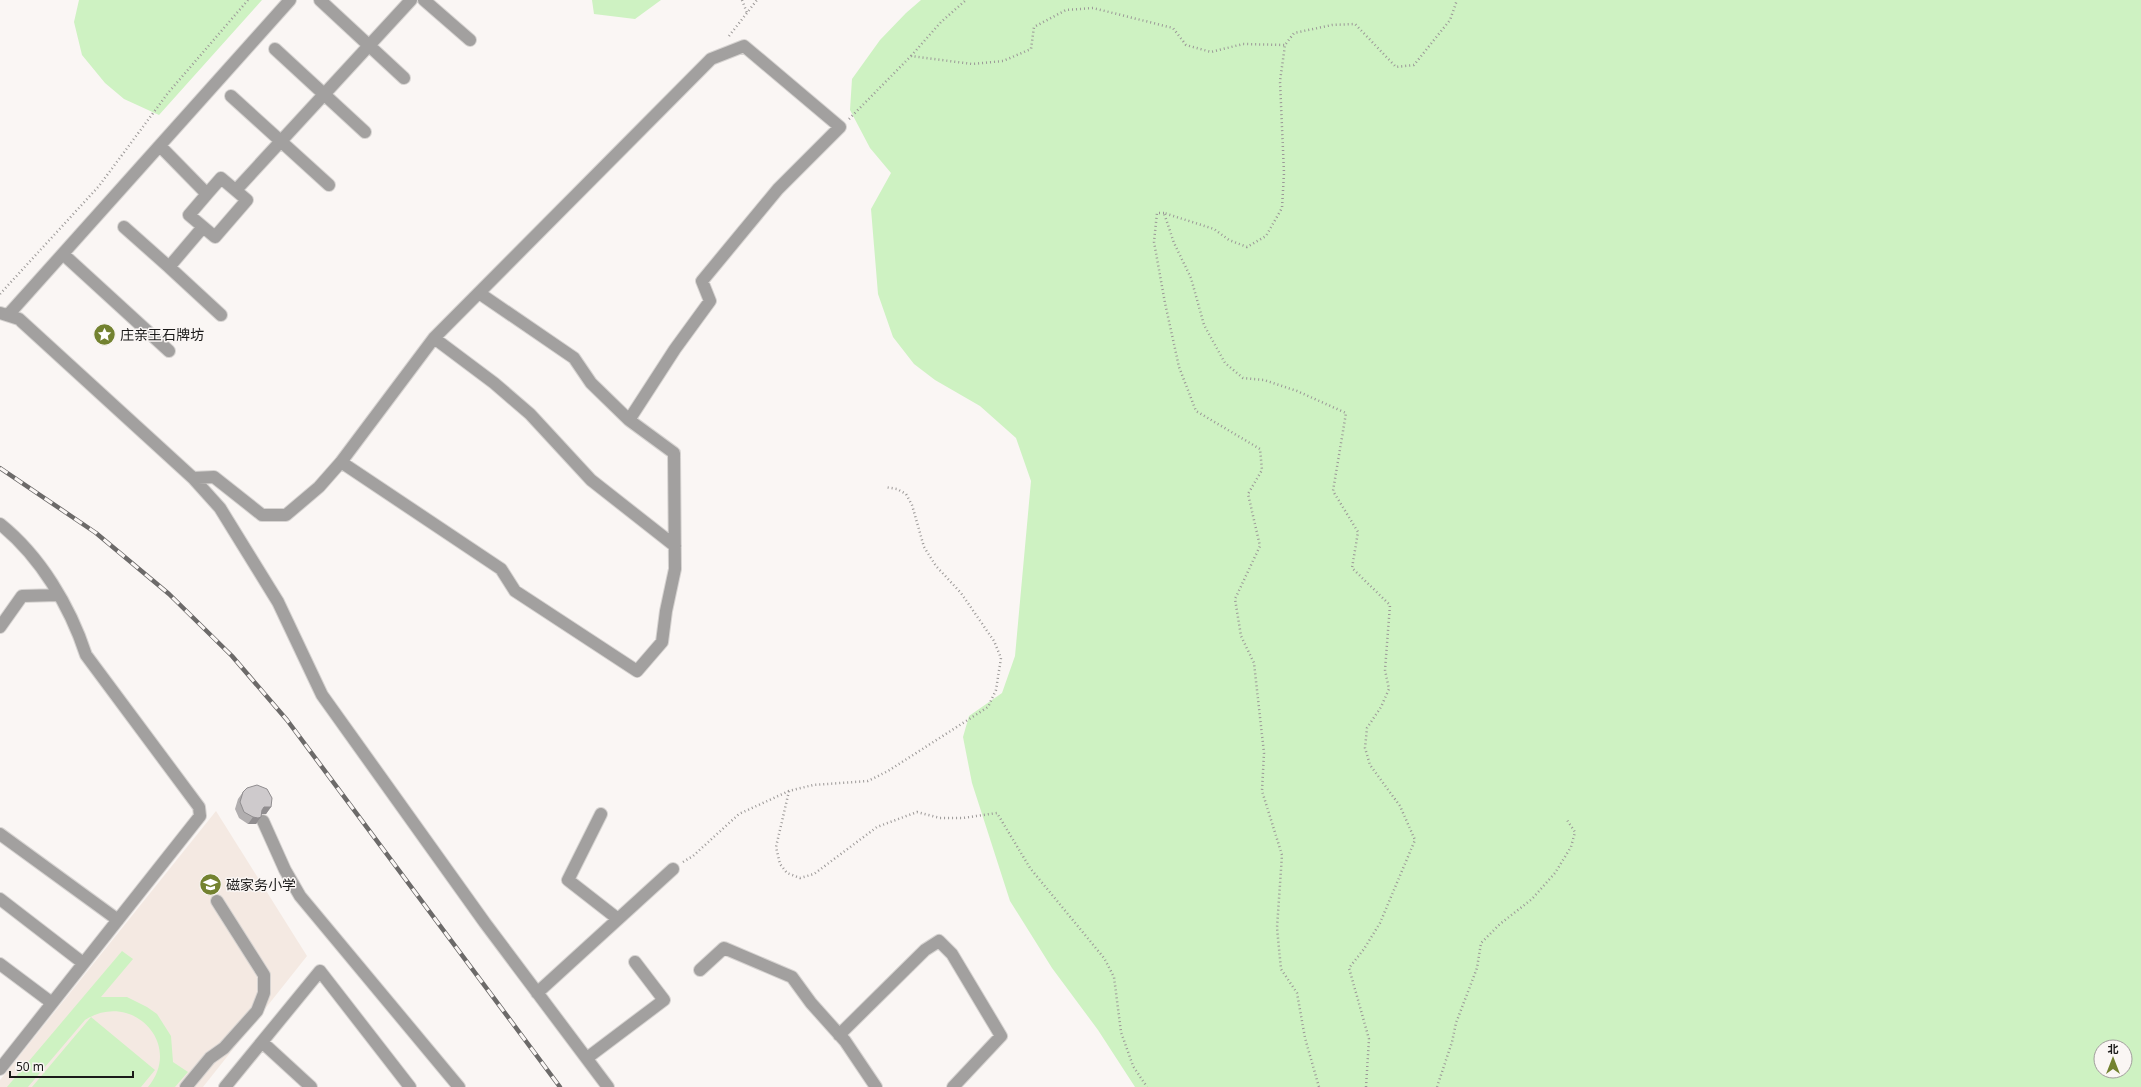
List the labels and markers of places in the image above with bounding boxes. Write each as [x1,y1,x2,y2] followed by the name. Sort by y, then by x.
[91,321,117,347] place icon: 庄亲王石牌坊
[120,325,204,344] place label: 庄亲王石牌坊
[197,871,223,897] school or university icon: 磁家务小学
[226,875,296,894] place label: 磁家务小学

